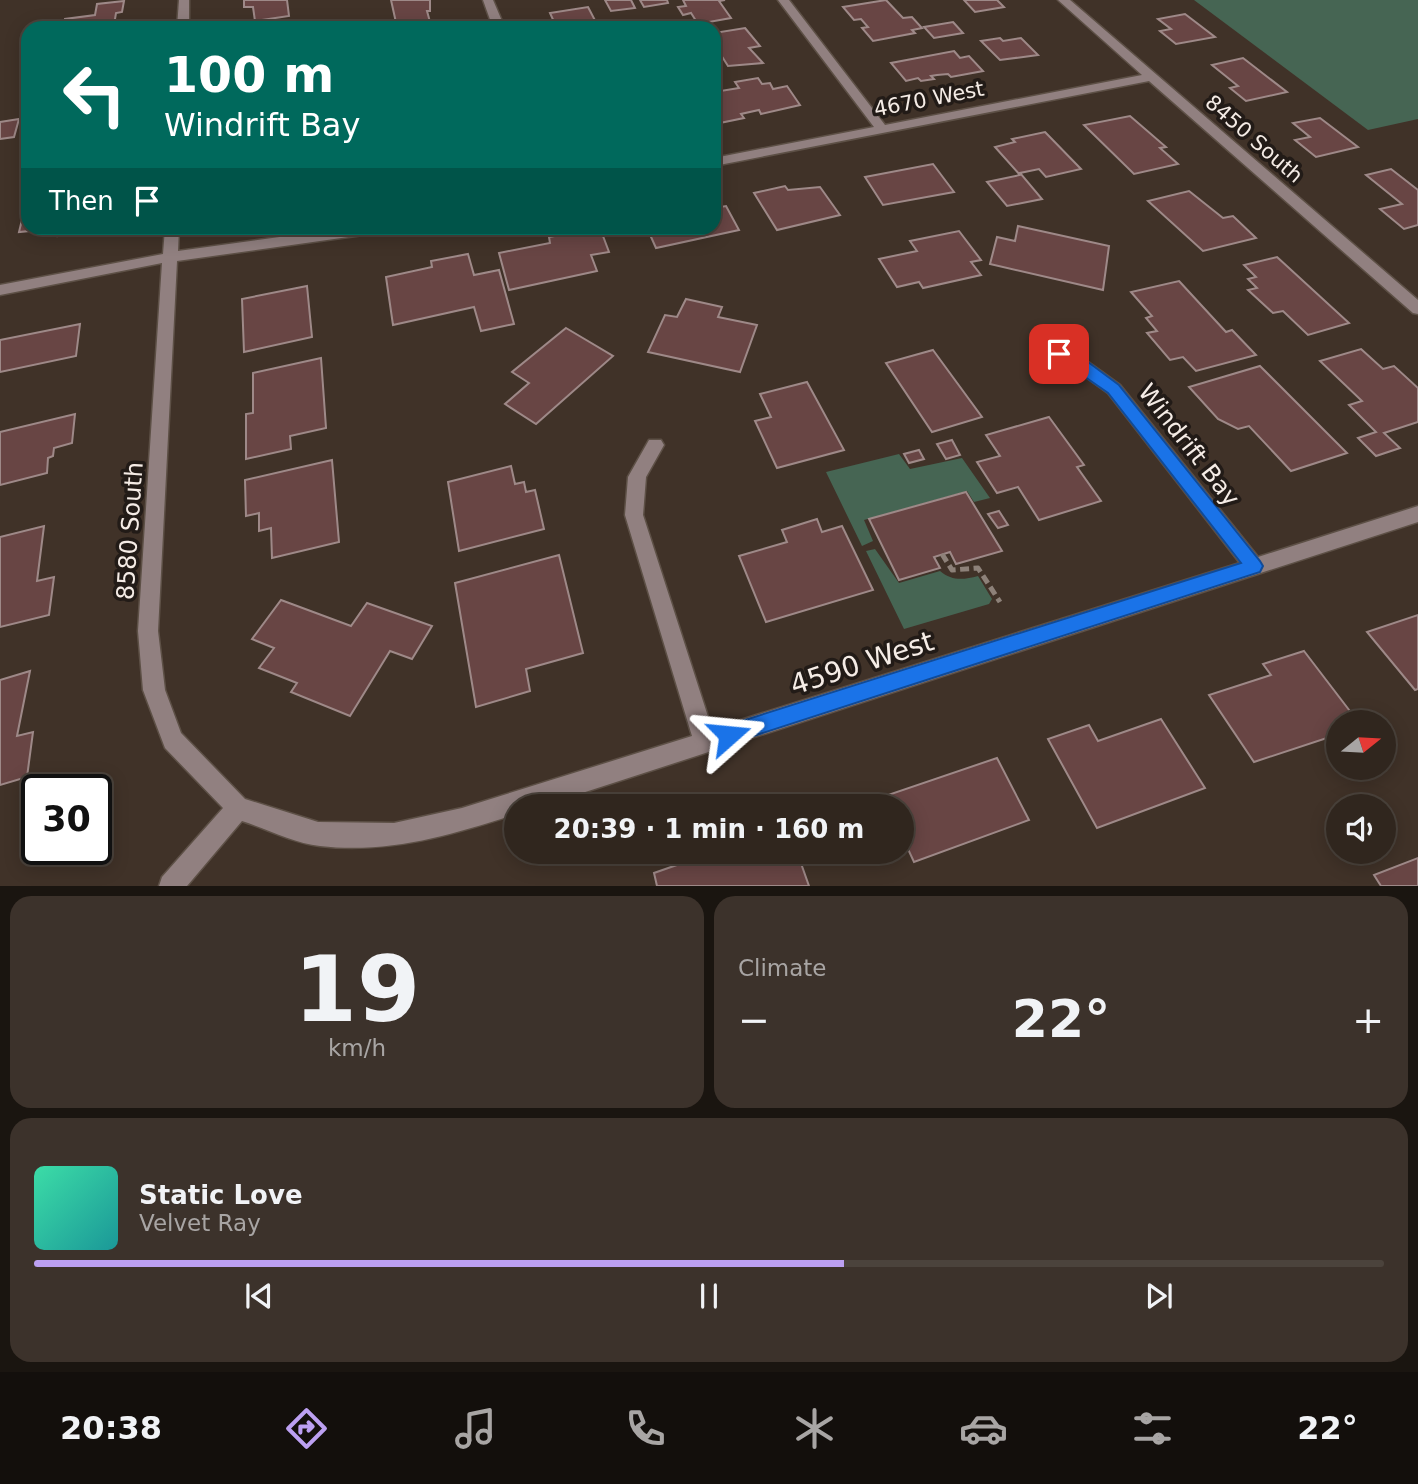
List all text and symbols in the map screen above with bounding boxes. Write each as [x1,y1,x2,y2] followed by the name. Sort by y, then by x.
[164,47,334,104] text: 100 m
[49,49,140,140] icon: left
[872,77,986,121] street label: 4670 West
[1200,90,1308,188] street label: 8450 South
[164,106,360,144] text: Windrift Bay
[128,182,166,220] icon: arrive
[49,186,114,216] text: Then
[1029,324,1089,384] pin
[1040,335,1078,373] icon: arrive
[1133,378,1245,512] street label: Windrift Bay
[111,461,149,601] street label: 8580 South
[786,624,938,702] street label: 4590 West
[692,698,766,772] position arrow
[1326,710,1396,780] north arrow
[1326,710,1396,864] map controls
[21,774,112,865] speed limit sign: 30
[1326,794,1396,864] button: sound
[554,814,864,844] text: 20:39 · 1 min · 160 m
[294,937,420,1042] text: 19
[738,955,827,981] text: Climate
[1012,989,1110,1049] text: 22°
[738,998,770,1042] text: −
[1352,998,1384,1042] text: +
[328,1035,386,1061] text: km/h
[139,1180,303,1210] text: Static Love
[139,1210,261,1236] text: Velvet Ray
[240,1277,278,1315] icon: previous
[690,1277,728,1315] icon: pause
[1140,1277,1178,1315] icon: next
[282,1404,331,1453] icon: directions
[451,1404,500,1453] icon: music
[621,1404,670,1453] icon: phone
[790,1404,839,1453] icon: climate
[959,1404,1008,1453] icon: car
[1128,1404,1177,1453] icon: filters
[60,1409,162,1447] text: 20:38
[1297,1409,1358,1447] text: 22°

